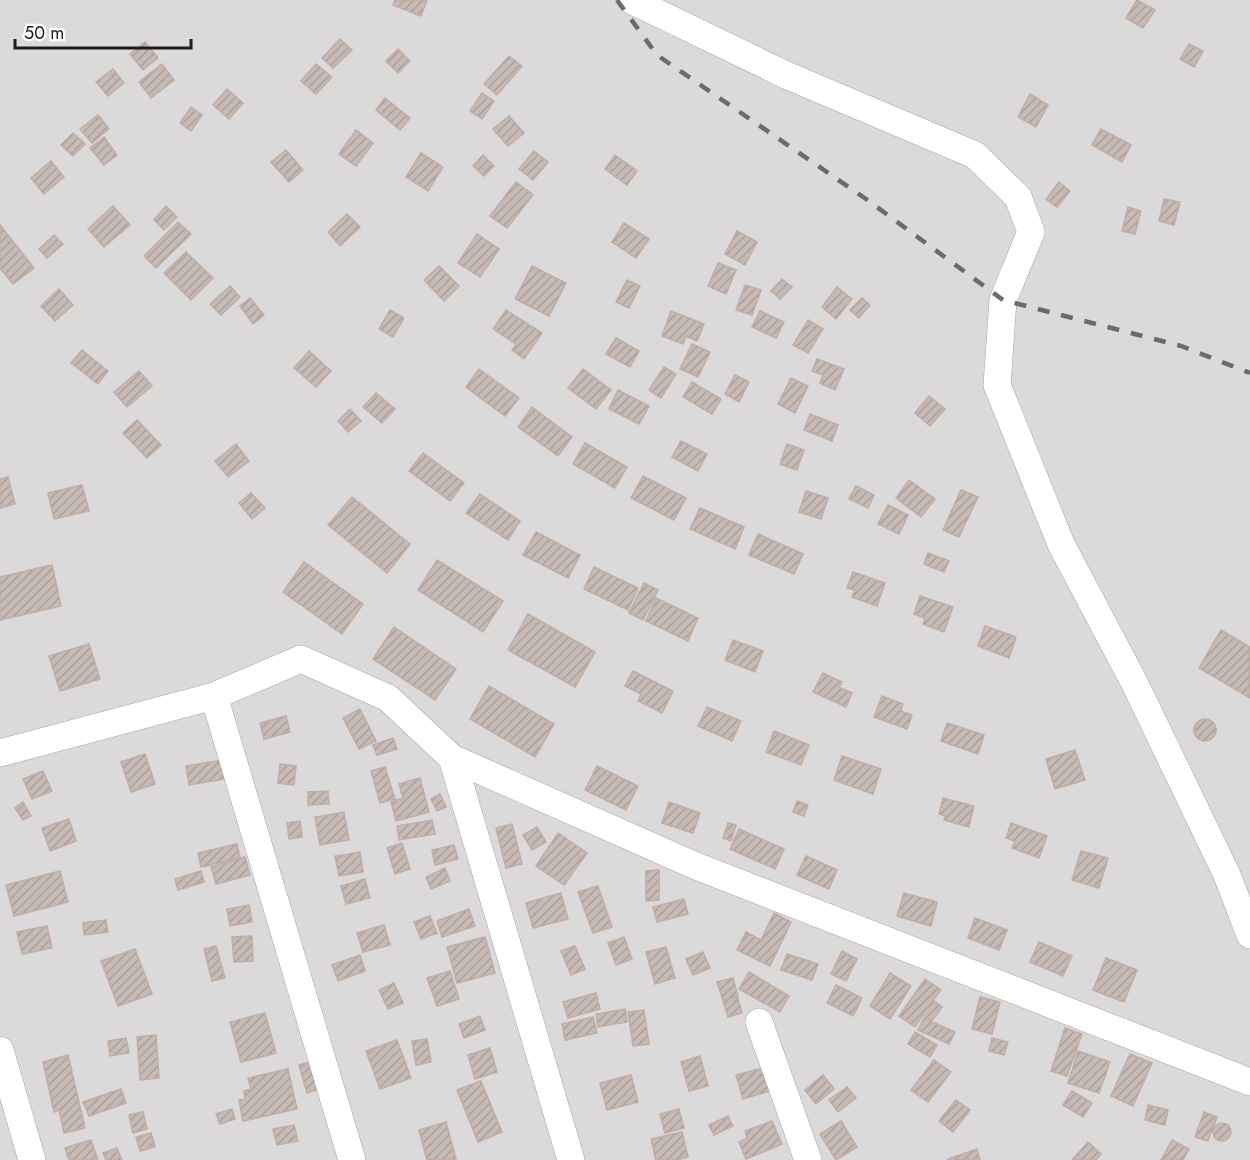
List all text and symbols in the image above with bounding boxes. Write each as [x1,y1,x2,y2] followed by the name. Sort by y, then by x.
[15,12,190,50] scale bar
[24,20,64,46] text: 50 m

